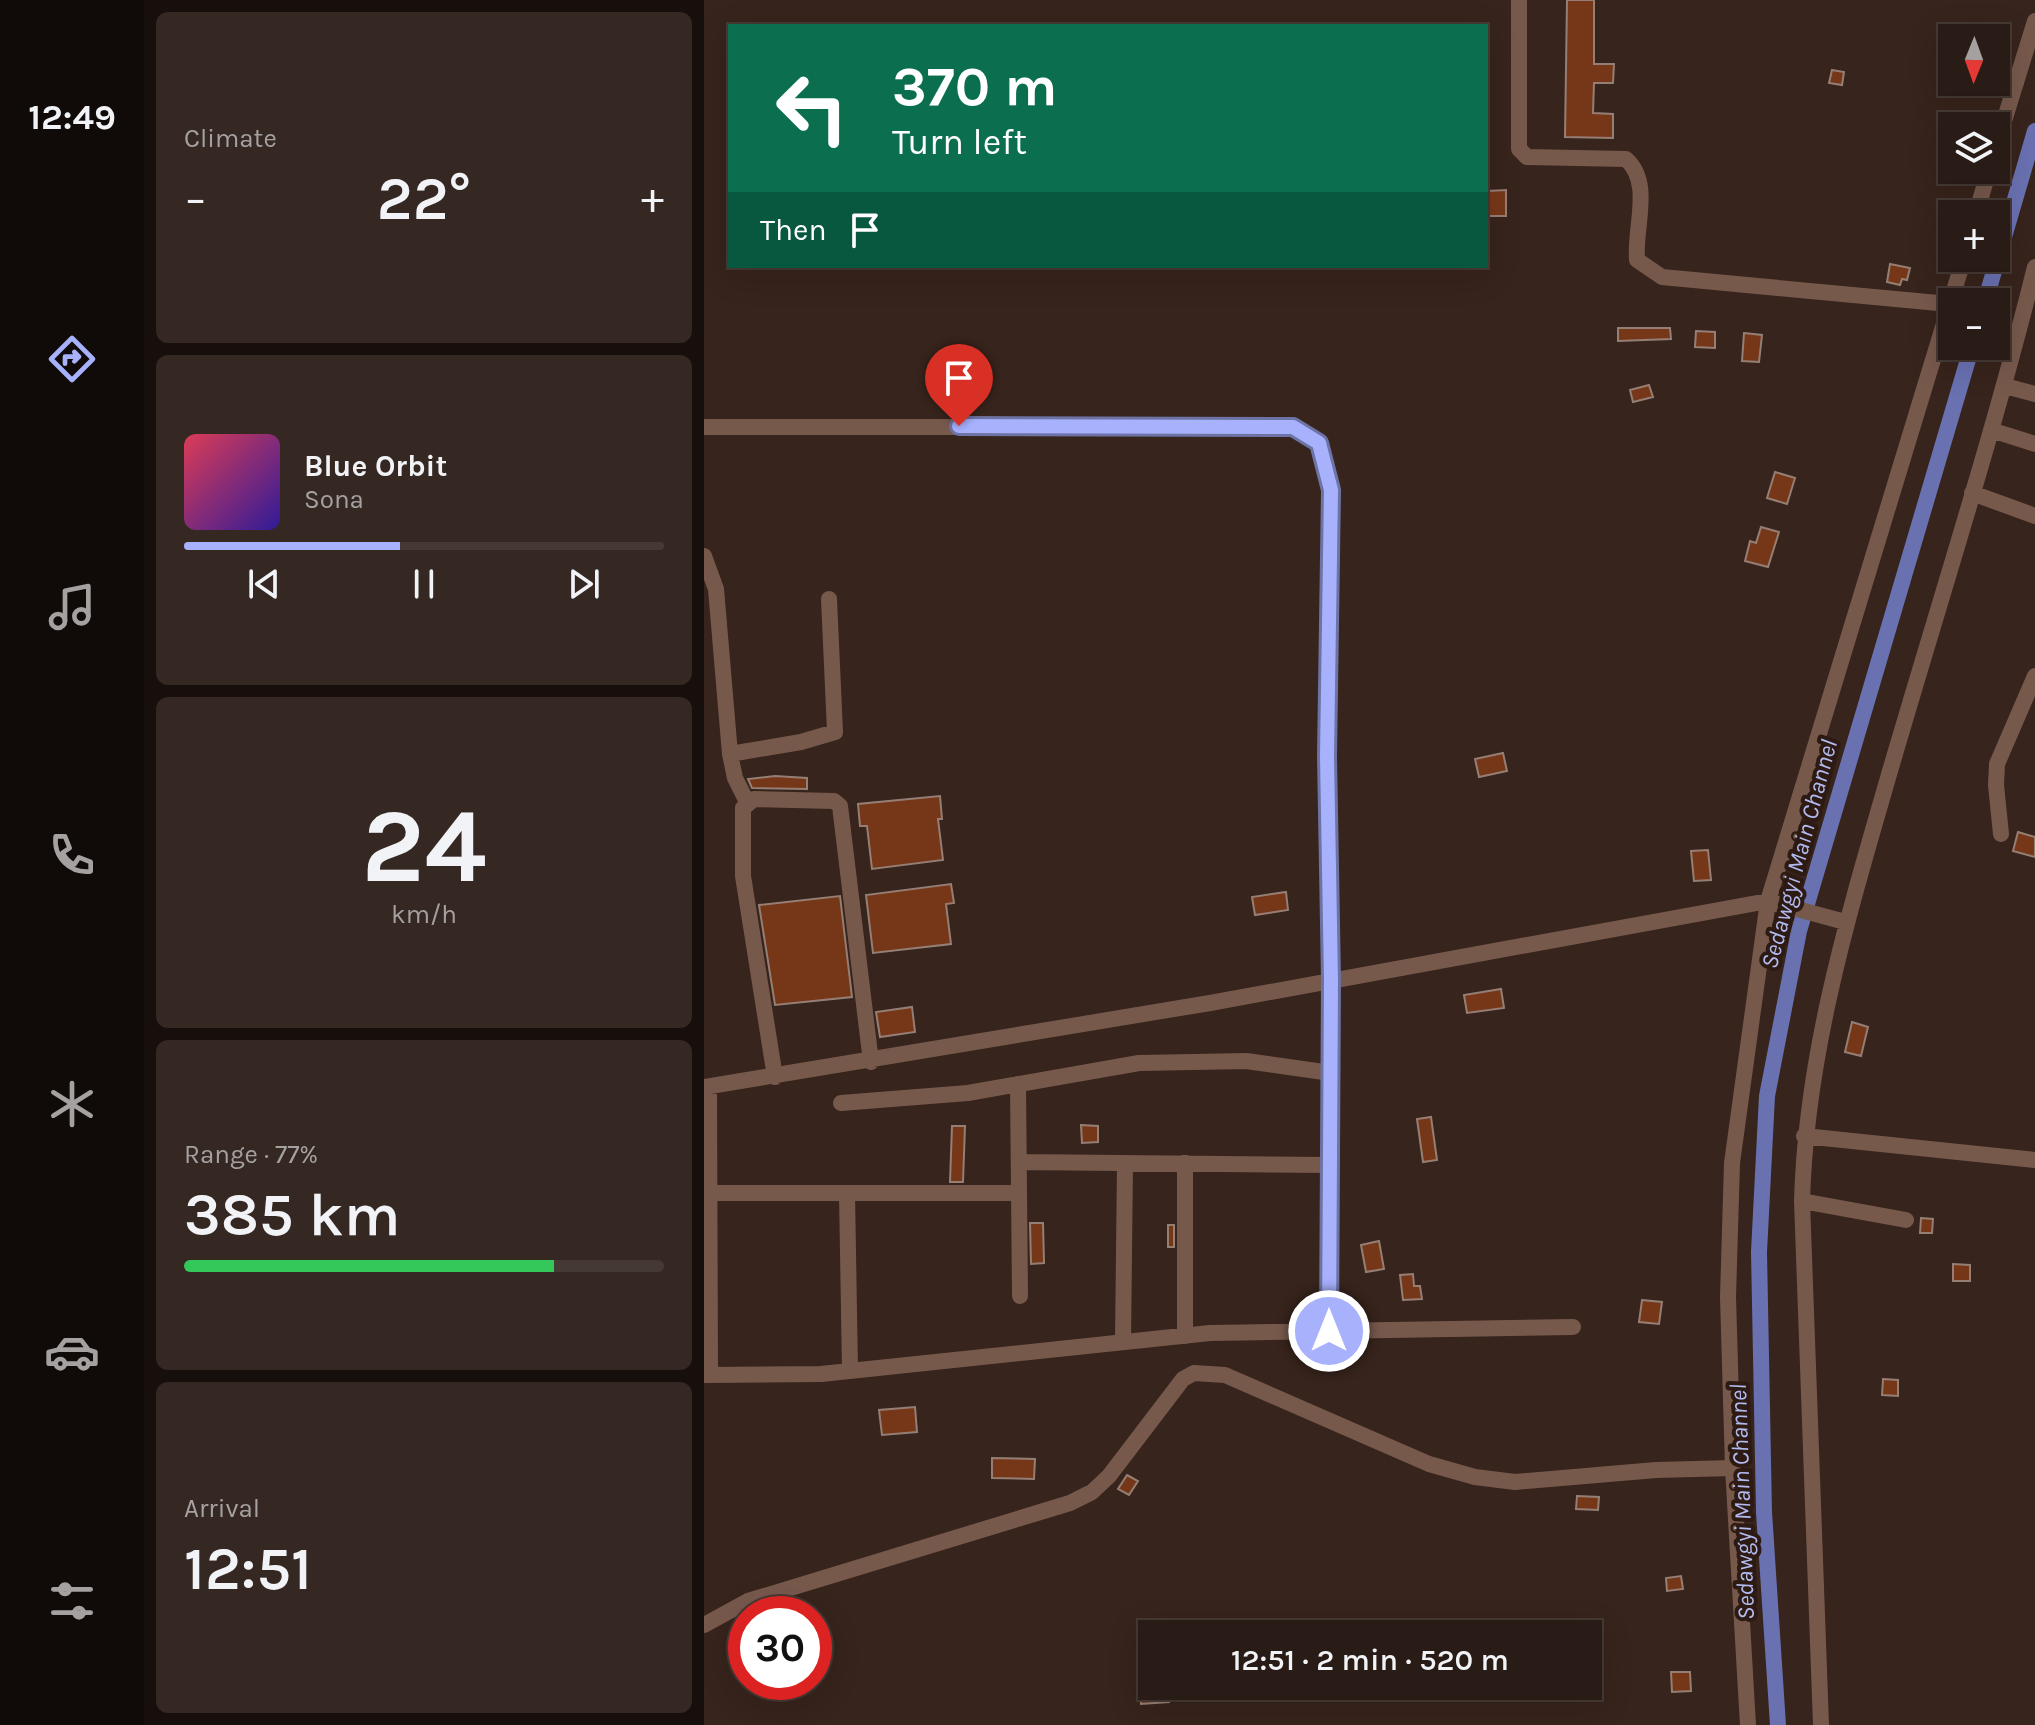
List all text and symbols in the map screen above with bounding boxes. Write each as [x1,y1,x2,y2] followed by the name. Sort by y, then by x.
[1938,24,2010,96] north arrow
[1938,24,2010,360] map controls
[892,54,1057,119] text: 370 m
[760,56,864,160] icon: left
[28,96,116,138] text: 12:49
[1938,112,2010,184] button: layers
[892,121,1027,163] text: Turn left
[184,123,277,154] text: Climate
[377,164,471,234] text: 22°
[184,173,207,224] text: −
[641,173,664,224] text: +
[1938,200,2010,272] button: +
[843,208,887,252] icon: arrive
[760,212,827,248] text: Then
[1938,288,2010,360] button: −
[44,331,100,387] icon: directions
[925,344,993,426] pin
[937,356,981,400] icon: arrive
[304,448,447,484] text: Blue Orbit
[304,484,364,515] text: Sona
[242,562,286,606] icon: previous
[402,562,446,606] icon: pause
[562,562,606,606] icon: next
[44,579,100,635] icon: music
[1755,736,1843,972] water label: Sedawgyi Main Channel
[362,786,486,907] text: 24
[44,827,100,883] icon: phone
[391,899,457,930] text: km/h
[44,1076,100,1132] icon: climate
[184,1139,318,1170] text: Range · 77%
[184,1180,400,1250] text: 385 km
[1287,1289,1371,1373] position arrow
[44,1324,100,1380] icon: car
[1724,1384,1760,1620] water label: Sedawgyi Main Channel
[184,1493,260,1524] text: Arrival
[184,1534,312,1604] text: 12:51
[44,1573,100,1629] icon: filters
[728,1596,832,1700] speed limit sign: 30
[1231,1642,1509,1678] text: 12:51 · 2 min · 520 m

